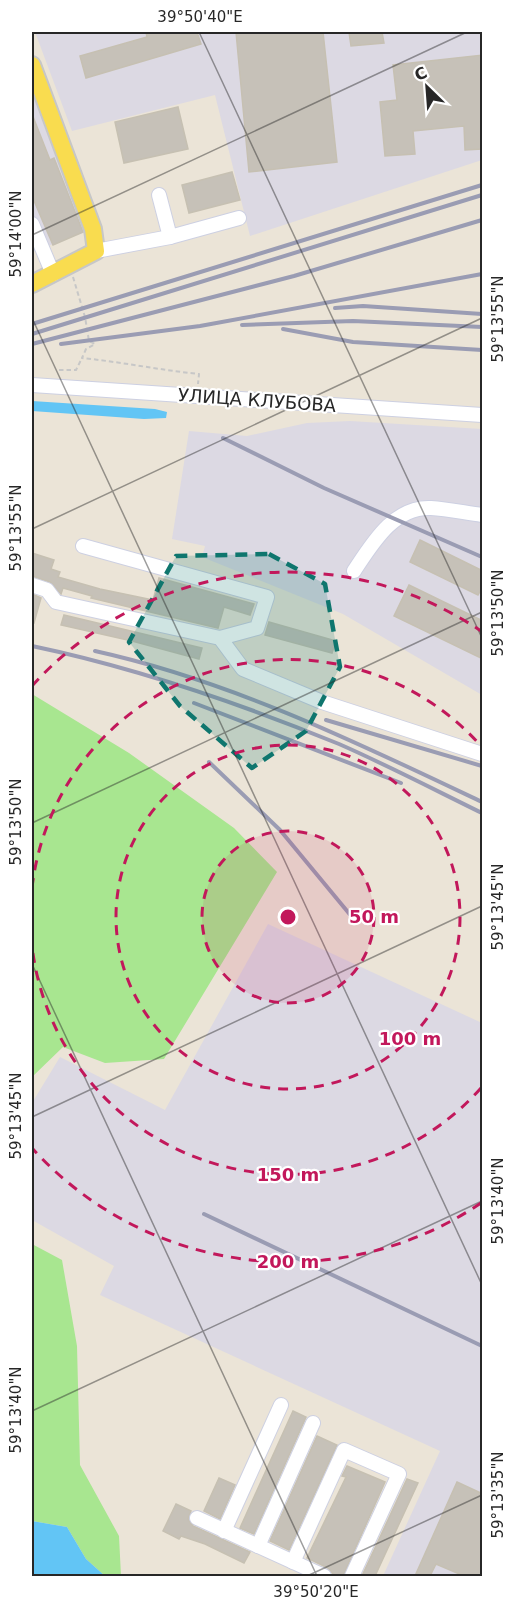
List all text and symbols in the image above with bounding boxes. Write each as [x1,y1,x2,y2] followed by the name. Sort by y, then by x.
[157,8,243,26] text: 39°50'40"E
[397,57,457,117] north arrow
[412,63,430,85] text: С
[7,190,25,278] text: 59°14'00"N
[489,275,507,363] text: 59°13'55"N
[177,384,337,416] street label: УЛИЦА КЛУБОВА
[7,484,25,572] text: 59°13'55"N
[489,569,507,657] text: 59°13'50"N
[7,778,25,866] text: 59°13'50"N
[489,863,507,951] text: 59°13'45"N
[349,906,399,927] text: 50 m
[278,907,298,927] centre of rings
[379,1028,441,1049] text: 100 m
[7,1072,25,1160] text: 59°13'45"N
[489,1157,507,1245] text: 59°13'40"N
[257,1164,319,1185] text: 150 m
[257,1251,319,1272] text: 200 m
[7,1366,25,1454] text: 59°13'40"N
[489,1451,507,1539] text: 59°13'35"N
[273,1583,359,1601] text: 39°50'20"E

